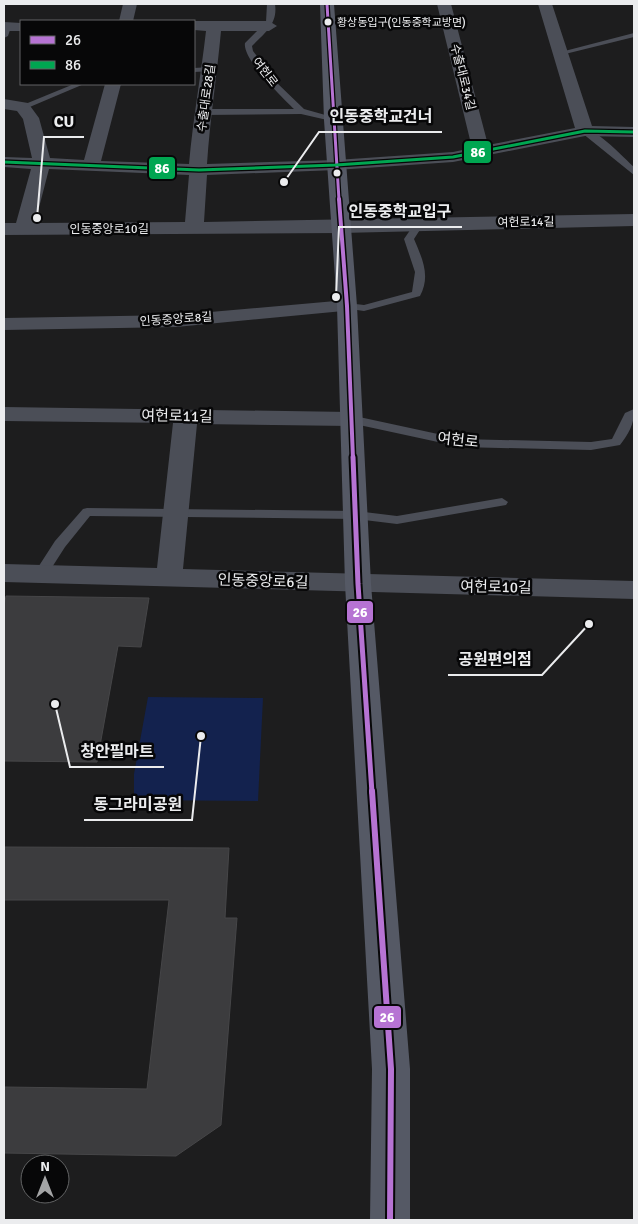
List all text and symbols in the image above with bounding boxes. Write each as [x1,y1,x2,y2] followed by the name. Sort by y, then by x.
[337,16,466,29] place label: 황상동입구(인동중학교방면)
[323,17,333,27] marker: 황상동입구(인동중학교방면)
[20,20,195,85] legend
[65,31,81,49] text: 26
[447,42,478,112] street label: 수출대로34길
[248,55,281,90] street label: 여헌로
[65,56,81,74] text: 86
[194,63,219,133] street label: 수출대로28길
[319,101,442,132] callout: 인동중학교건너
[44,106,84,137] callout: CU
[329,107,433,127] text: 인동중학교건너
[54,112,74,132] text: CU
[463,140,492,164] line badge: 86
[470,144,486,161] text: 86
[148,156,176,180] line badge: 86
[154,160,170,177] text: 86
[332,168,342,178] unlabelled marker
[339,196,462,227] callout: 인동중학교입구
[348,202,452,222] text: 인동중학교입구
[497,215,555,230] street label: 여헌로14길
[69,222,149,237] street label: 인동중앙로10길
[139,309,213,330] street label: 인동중앙로8길
[141,406,213,426] street label: 여헌로11길
[436,429,480,451] street label: 여헌로
[217,570,309,592] street label: 인동중앙로6길
[460,577,532,597] street label: 여헌로10길
[346,600,374,624] line badge: 26
[352,604,368,621] text: 26
[448,644,542,675] callout: 공원편의점
[458,650,532,670] text: 공원편의점
[70,736,164,767] callout: 창안필마트
[80,742,154,762] text: 창안필마트
[84,789,192,820] callout: 동그라미공원
[94,795,182,815] text: 동그라미공원
[373,1005,402,1029] line badge: 26
[379,1009,395,1026] text: 26
[20,1154,70,1204] north arrow
[40,1158,50,1175] text: N

